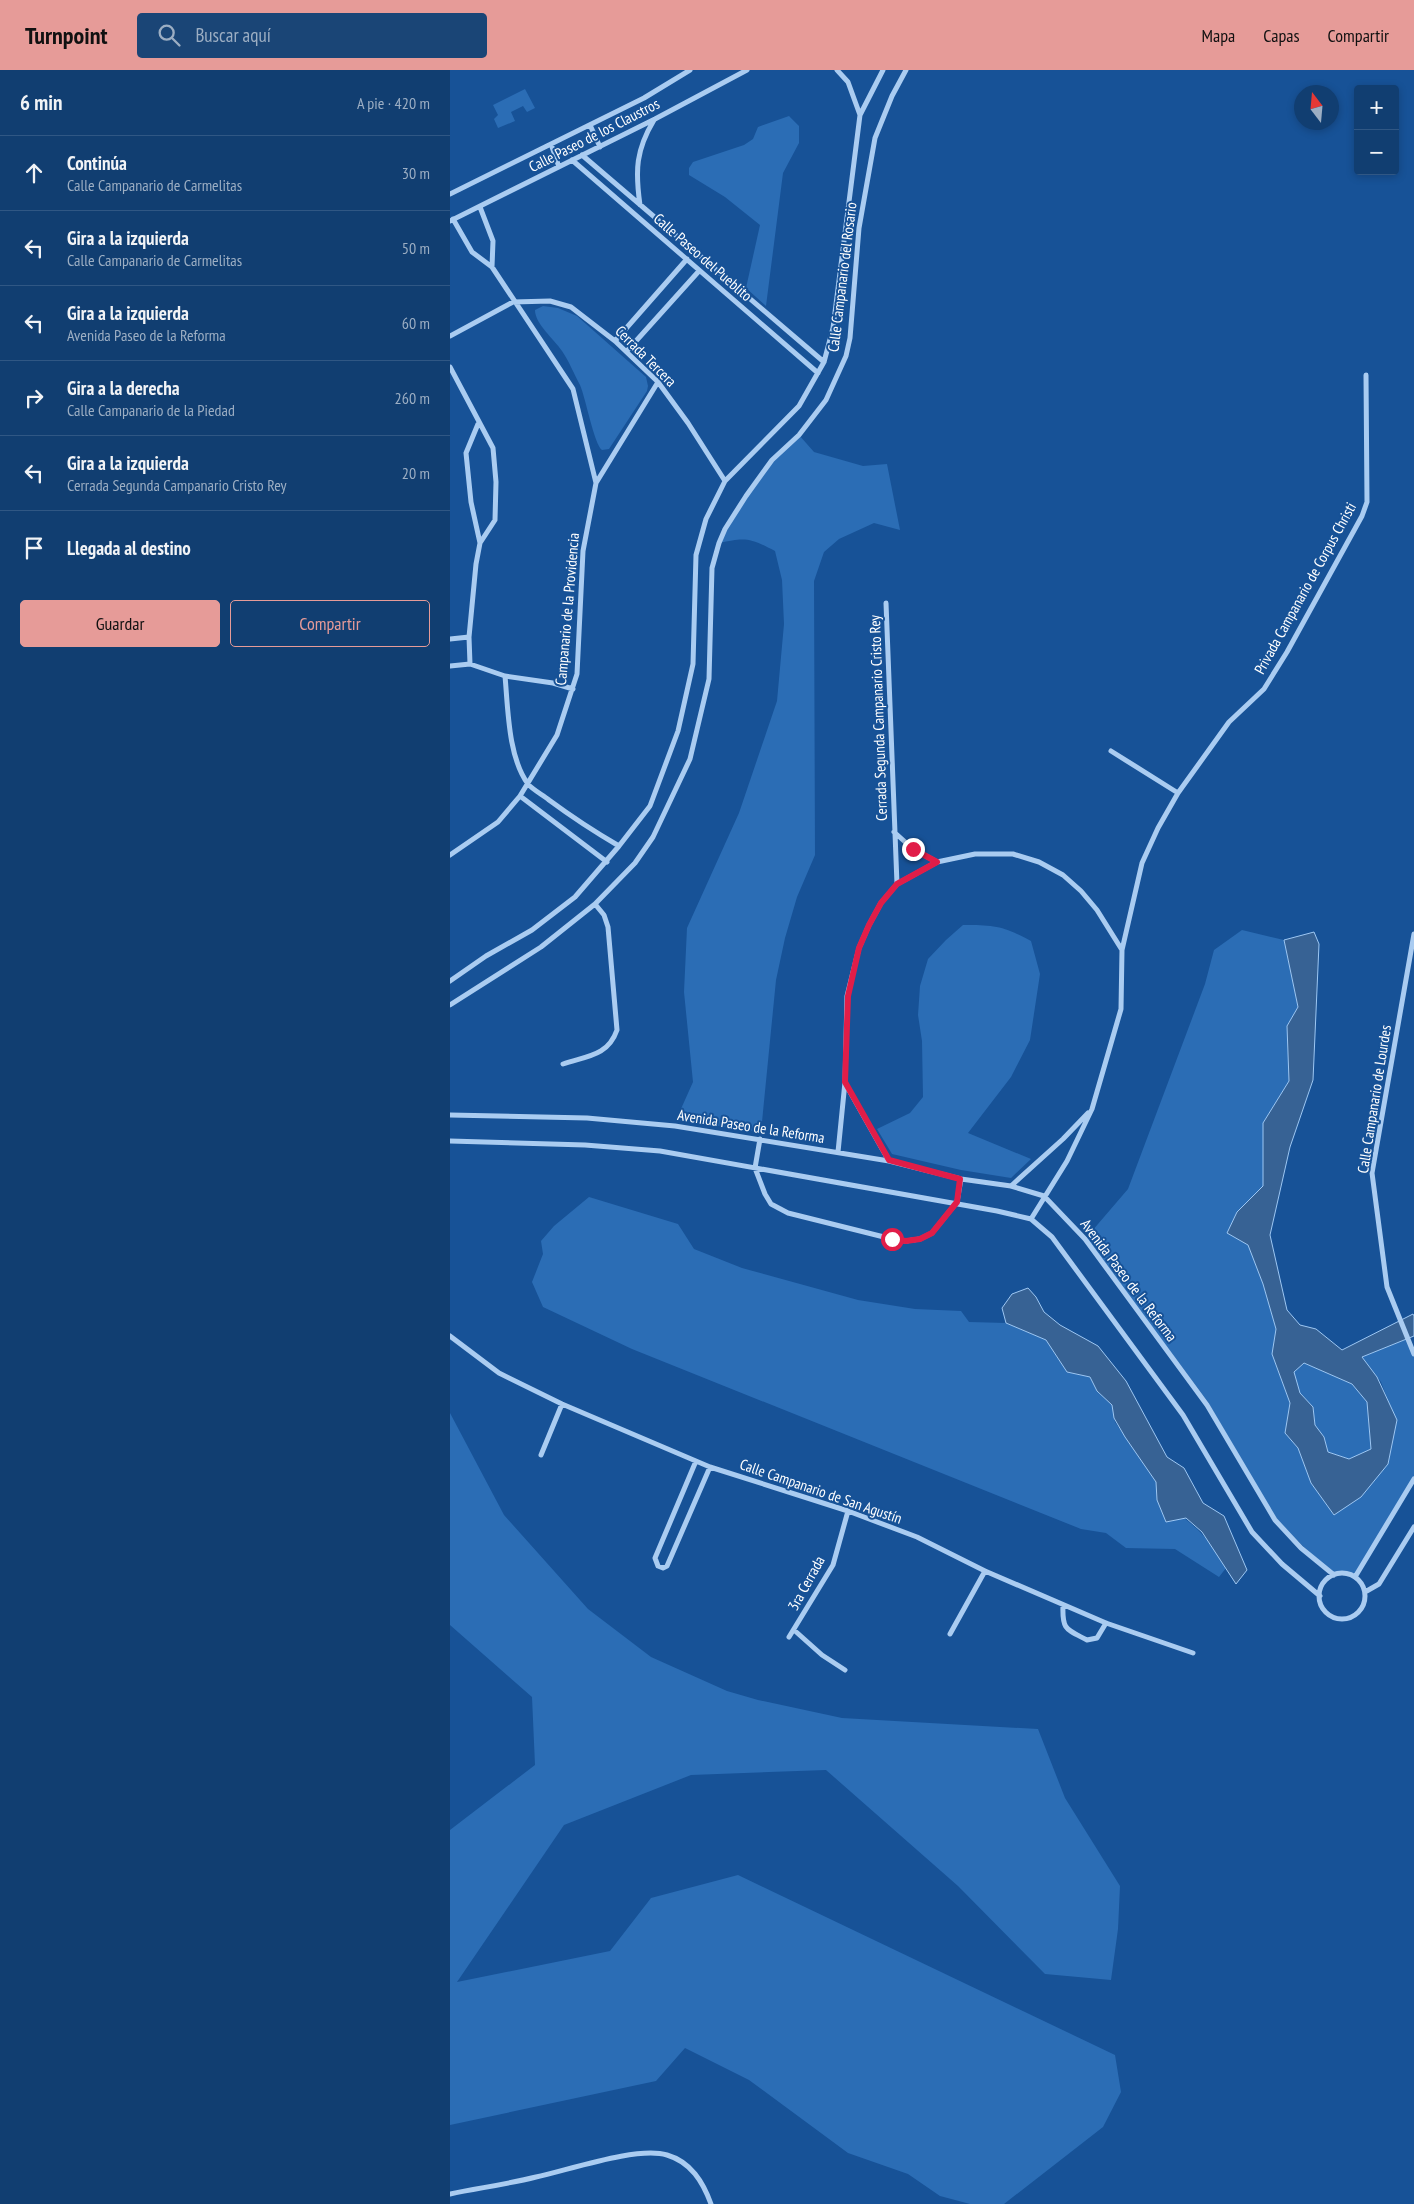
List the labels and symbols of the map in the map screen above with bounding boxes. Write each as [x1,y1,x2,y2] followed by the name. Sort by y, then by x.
[1294,85,1339,130] north arrow
[526,94,662,176] street label: Calle Paseo de los Claustros
[823,201,861,353] street label: Calle Campanario del Rosario
[650,209,756,305] street label: Calle Paseo del Pueblito
[611,321,681,391] street label: Cerrada Tercera
[1250,499,1360,677] street label: Privada Campanario de Corpus Christi
[551,532,583,686] street label: Campanario de la Providencia
[865,614,891,821] street label: Cerrada Segunda Campanario Cristo Rey
[902,838,925,861] route end
[1353,1023,1395,1175] street label: Calle Campanario de Lourdes
[676,1105,826,1147] street label: Avenida Paseo de la Reforma
[1077,1215,1181,1345] street label: Avenida Paseo de la Reforma
[881,1228,904,1251] route start
[737,1454,905,1528] street label: Calle Campanario de San Agustín
[783,1552,829,1614] street label: 3ra Cerrada

